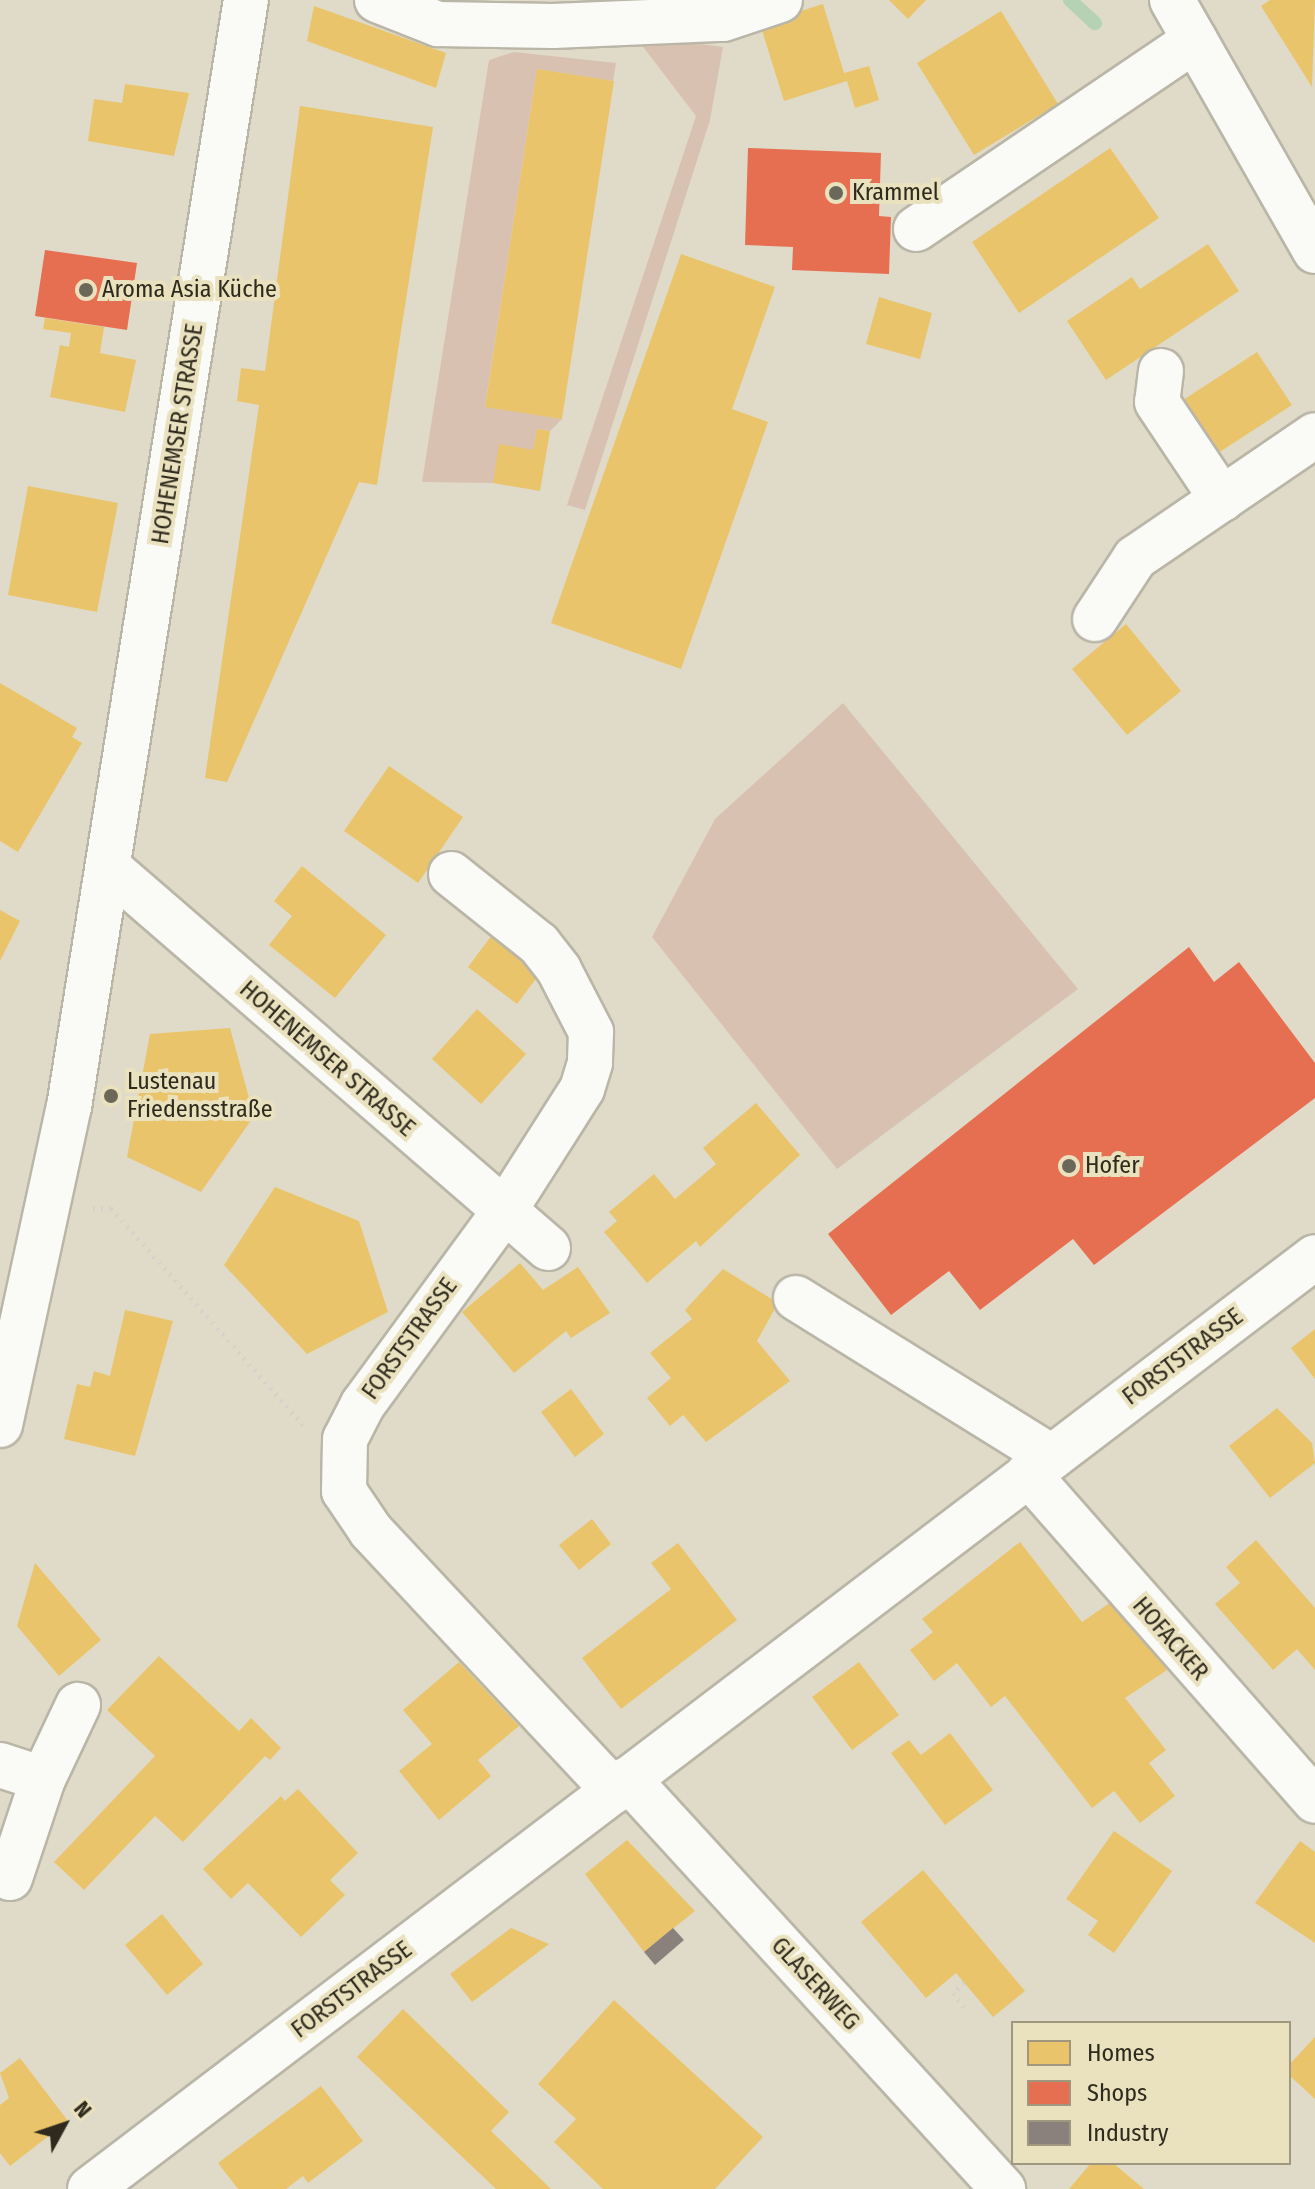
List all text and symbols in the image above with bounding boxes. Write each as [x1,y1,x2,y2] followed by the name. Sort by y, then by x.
[852,179,939,207] place label: Krammel
[827,184,845,202] marker: Krammel
[102,276,277,304] place label: Aroma Asia Küche
[77,281,95,299] marker: Aroma Asia Küche
[146,322,210,546] street label: HOHENEMSER STRASSE
[233,975,421,1143] street label: HOHENEMSER STRASSE
[127,1068,273,1124] place label: Lustenau Friedensstraße
[102,1087,120,1105] marker: Lustenau Friedensstraße
[1085,1152,1140,1180] place label: Hofer
[1060,1157,1078,1175] marker: Hofer
[356,1273,464,1405] street label: FORSTSTRASSE
[1117,1302,1249,1412] street label: FORSTSTRASSE
[1126,1592,1214,1686] street label: HOFACKER
[765,1932,865,2036] street label: GLASERWEG
[286,1935,418,2045] street label: FORSTSTRASSE
[1011,2021,1291,2165] legend
[1087,2039,1155,2067] text: Homes
[1087,2079,1147,2107] text: Shops
[24,2085,104,2165] north arrow
[68,2096,97,2123] text: N
[1087,2119,1169,2147] text: Industry

